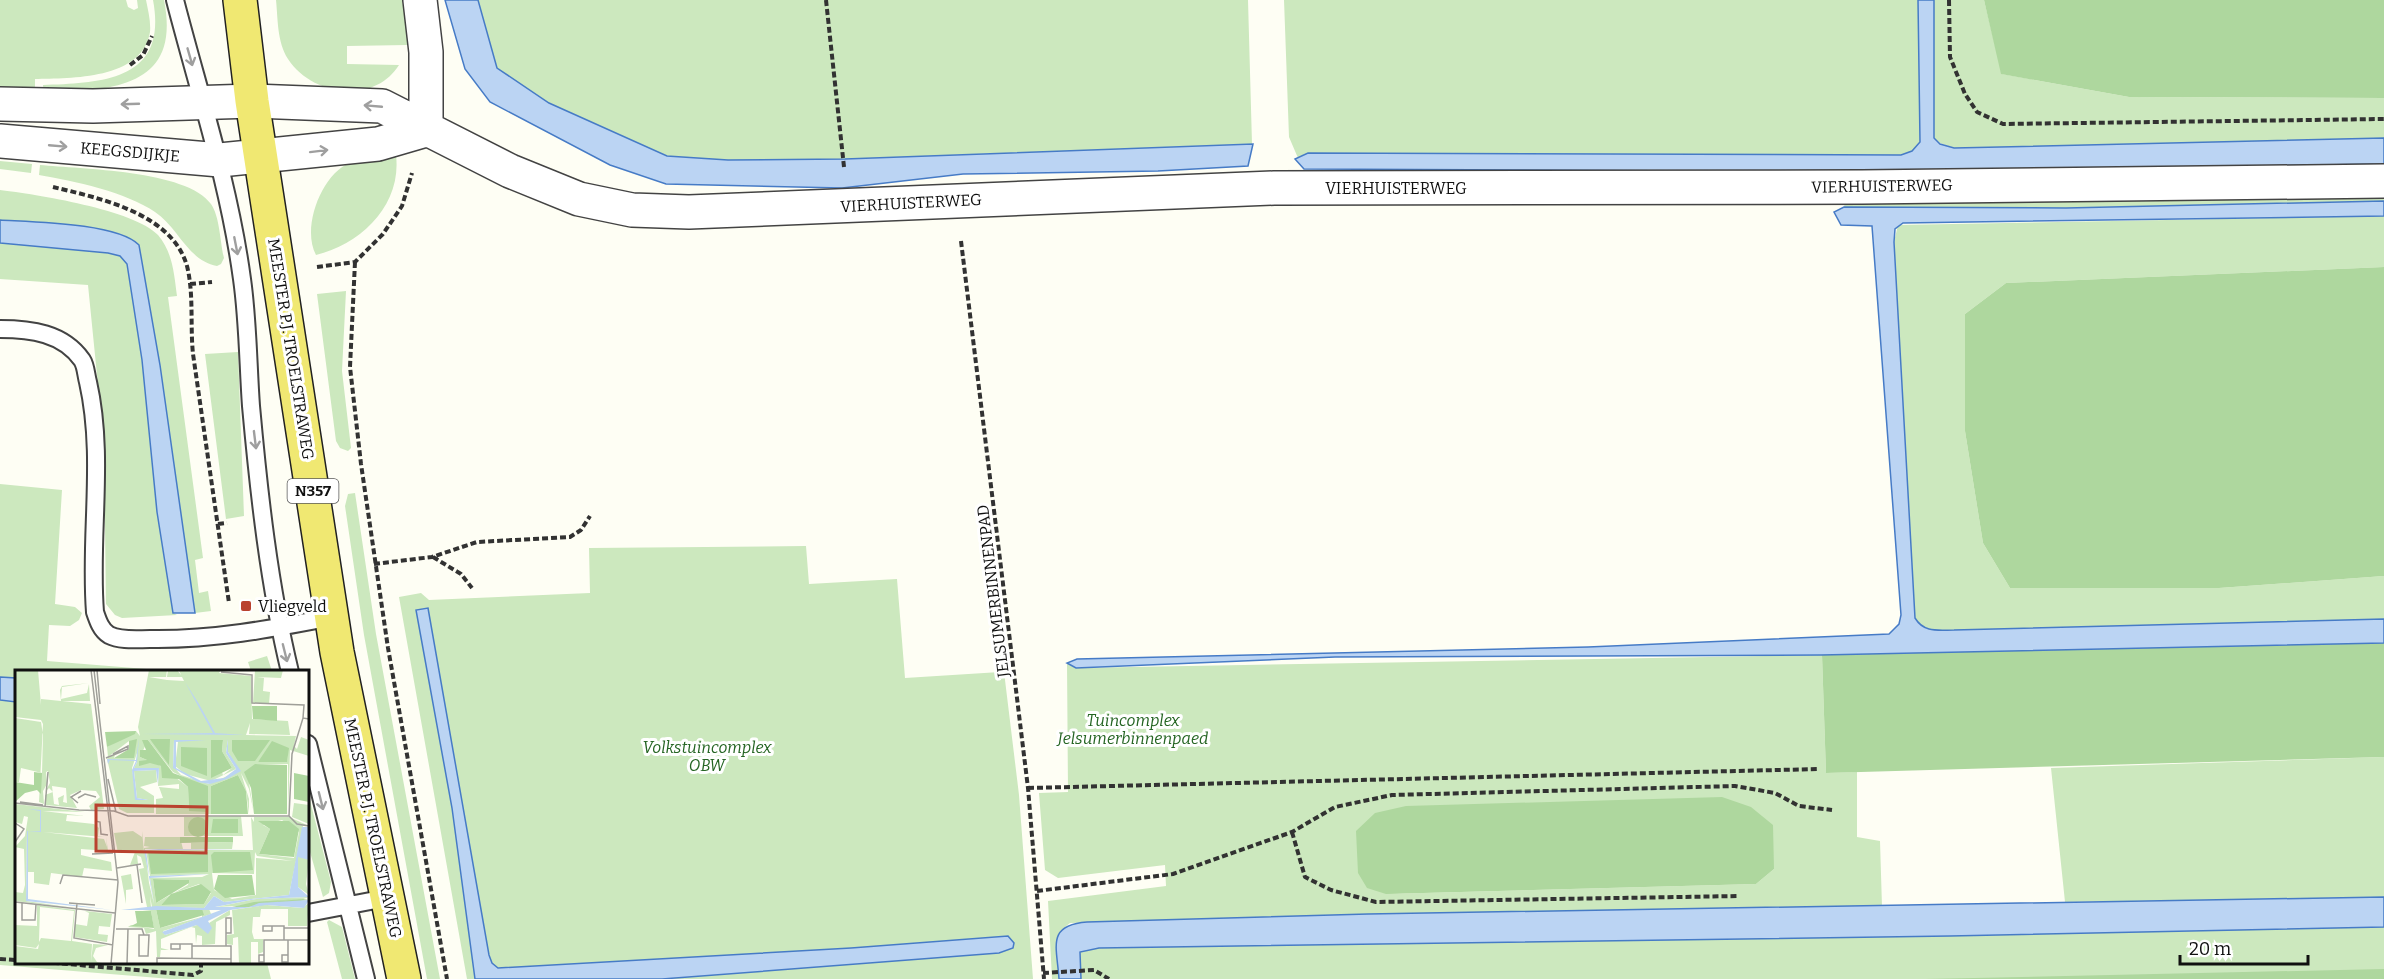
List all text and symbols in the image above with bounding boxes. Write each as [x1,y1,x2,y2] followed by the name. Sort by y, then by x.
[185,47,196,66] one-way arrow
[121,99,141,110] one-way arrow
[364,100,384,111] one-way arrow
[79,138,181,166] street label: KEEGSDIJKJE
[48,141,68,152] one-way arrow
[308,145,328,156] one-way arrow
[1811,175,1953,197] street label: VIERHUISTERWEG
[1325,179,1467,198] street label: VIERHUISTERWEG
[840,190,982,216] street label: VIERHUISTERWEG
[231,236,242,255] one-way arrow
[264,237,318,461] street label: MEESTER P.J. TROELSTRAWEG
[250,429,261,449] one-way arrow
[288,479,338,503] road number: N357
[973,504,1013,679] street label: JELSUMERBINNENPAD
[258,597,327,616] place label: Vliegveld
[239,599,253,613] marker: Vliegveld
[280,644,292,663] one-way arrow
[15,670,309,964] inset map
[1056,711,1208,748] park label: Tuincomplex Jelsumerbinnenpaed
[340,716,406,940] street label: MEESTER P.J. TROELSTRAWEG
[642,738,772,775] park label: Volkstuincomplex OBW
[316,791,328,810] one-way arrow
[2180,928,2308,966] scale bar
[2189,938,2231,960] text: 20 m

